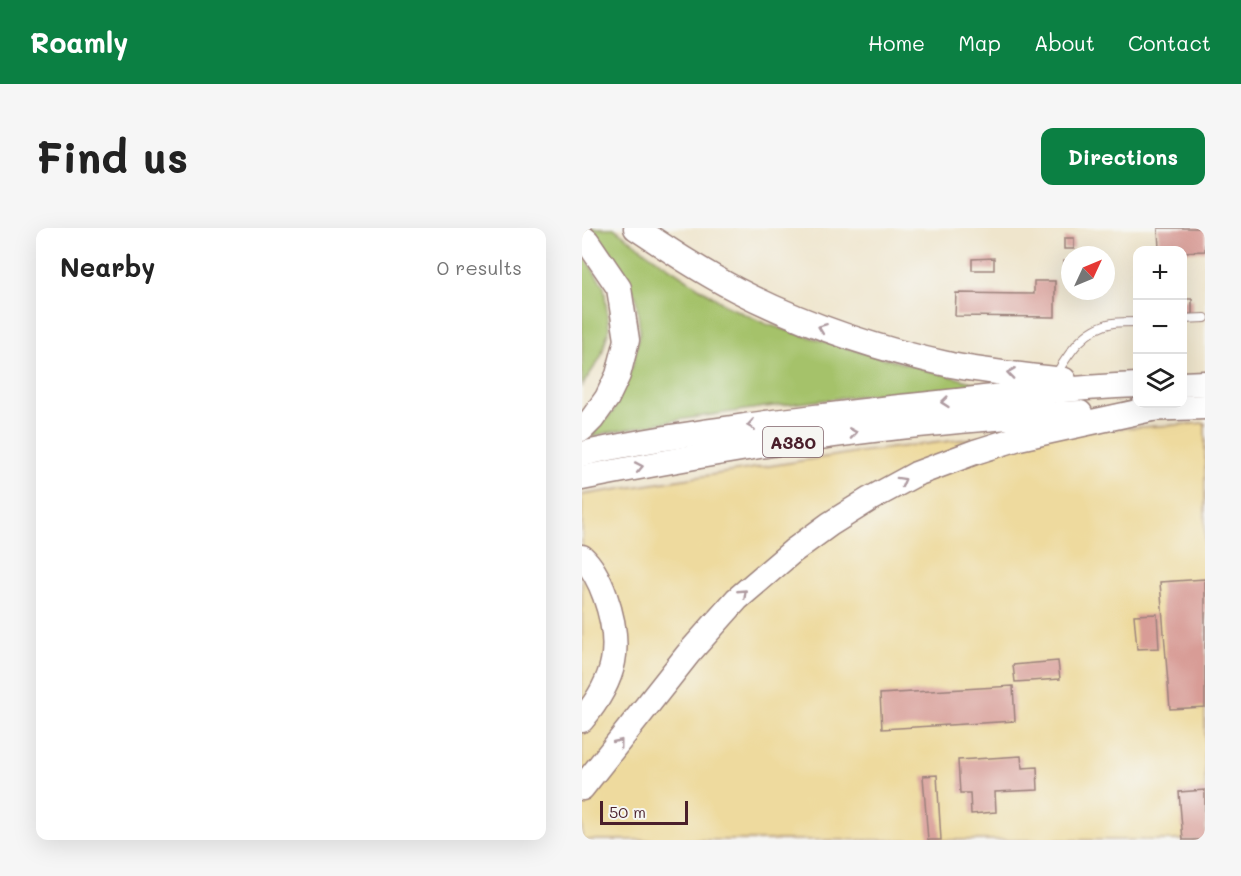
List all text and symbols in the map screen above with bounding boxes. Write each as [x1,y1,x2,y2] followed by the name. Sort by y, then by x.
[30,24,129,60] text: Roamly
[868,29,925,56] text: Home
[958,29,1001,56] text: Map
[1034,29,1095,56] text: About
[1128,29,1211,56] text: Contact
[1041,128,1205,185] button: Directions
[36,129,188,184] text: Find us
[1061,246,1115,300] north arrow
[1133,246,1187,408] map controls
[1133,246,1187,300] button: +
[60,250,155,284] text: Nearby
[437,254,522,280] text: 0 results
[1133,300,1187,354] button: −
[817,322,828,335] one-way arrow
[1133,354,1187,408] button: layers
[1007,368,1016,380] one-way arrow
[940,395,949,408] one-way arrow
[746,419,756,431] one-way arrow
[763,427,823,457] road number: A380
[847,427,857,440] one-way arrow
[634,461,644,474] one-way arrow
[896,477,907,488] one-way arrow
[736,589,747,600] one-way arrow
[611,738,622,749] one-way arrow
[600,798,688,826] scale bar
[609,801,646,822] text: 50 m

